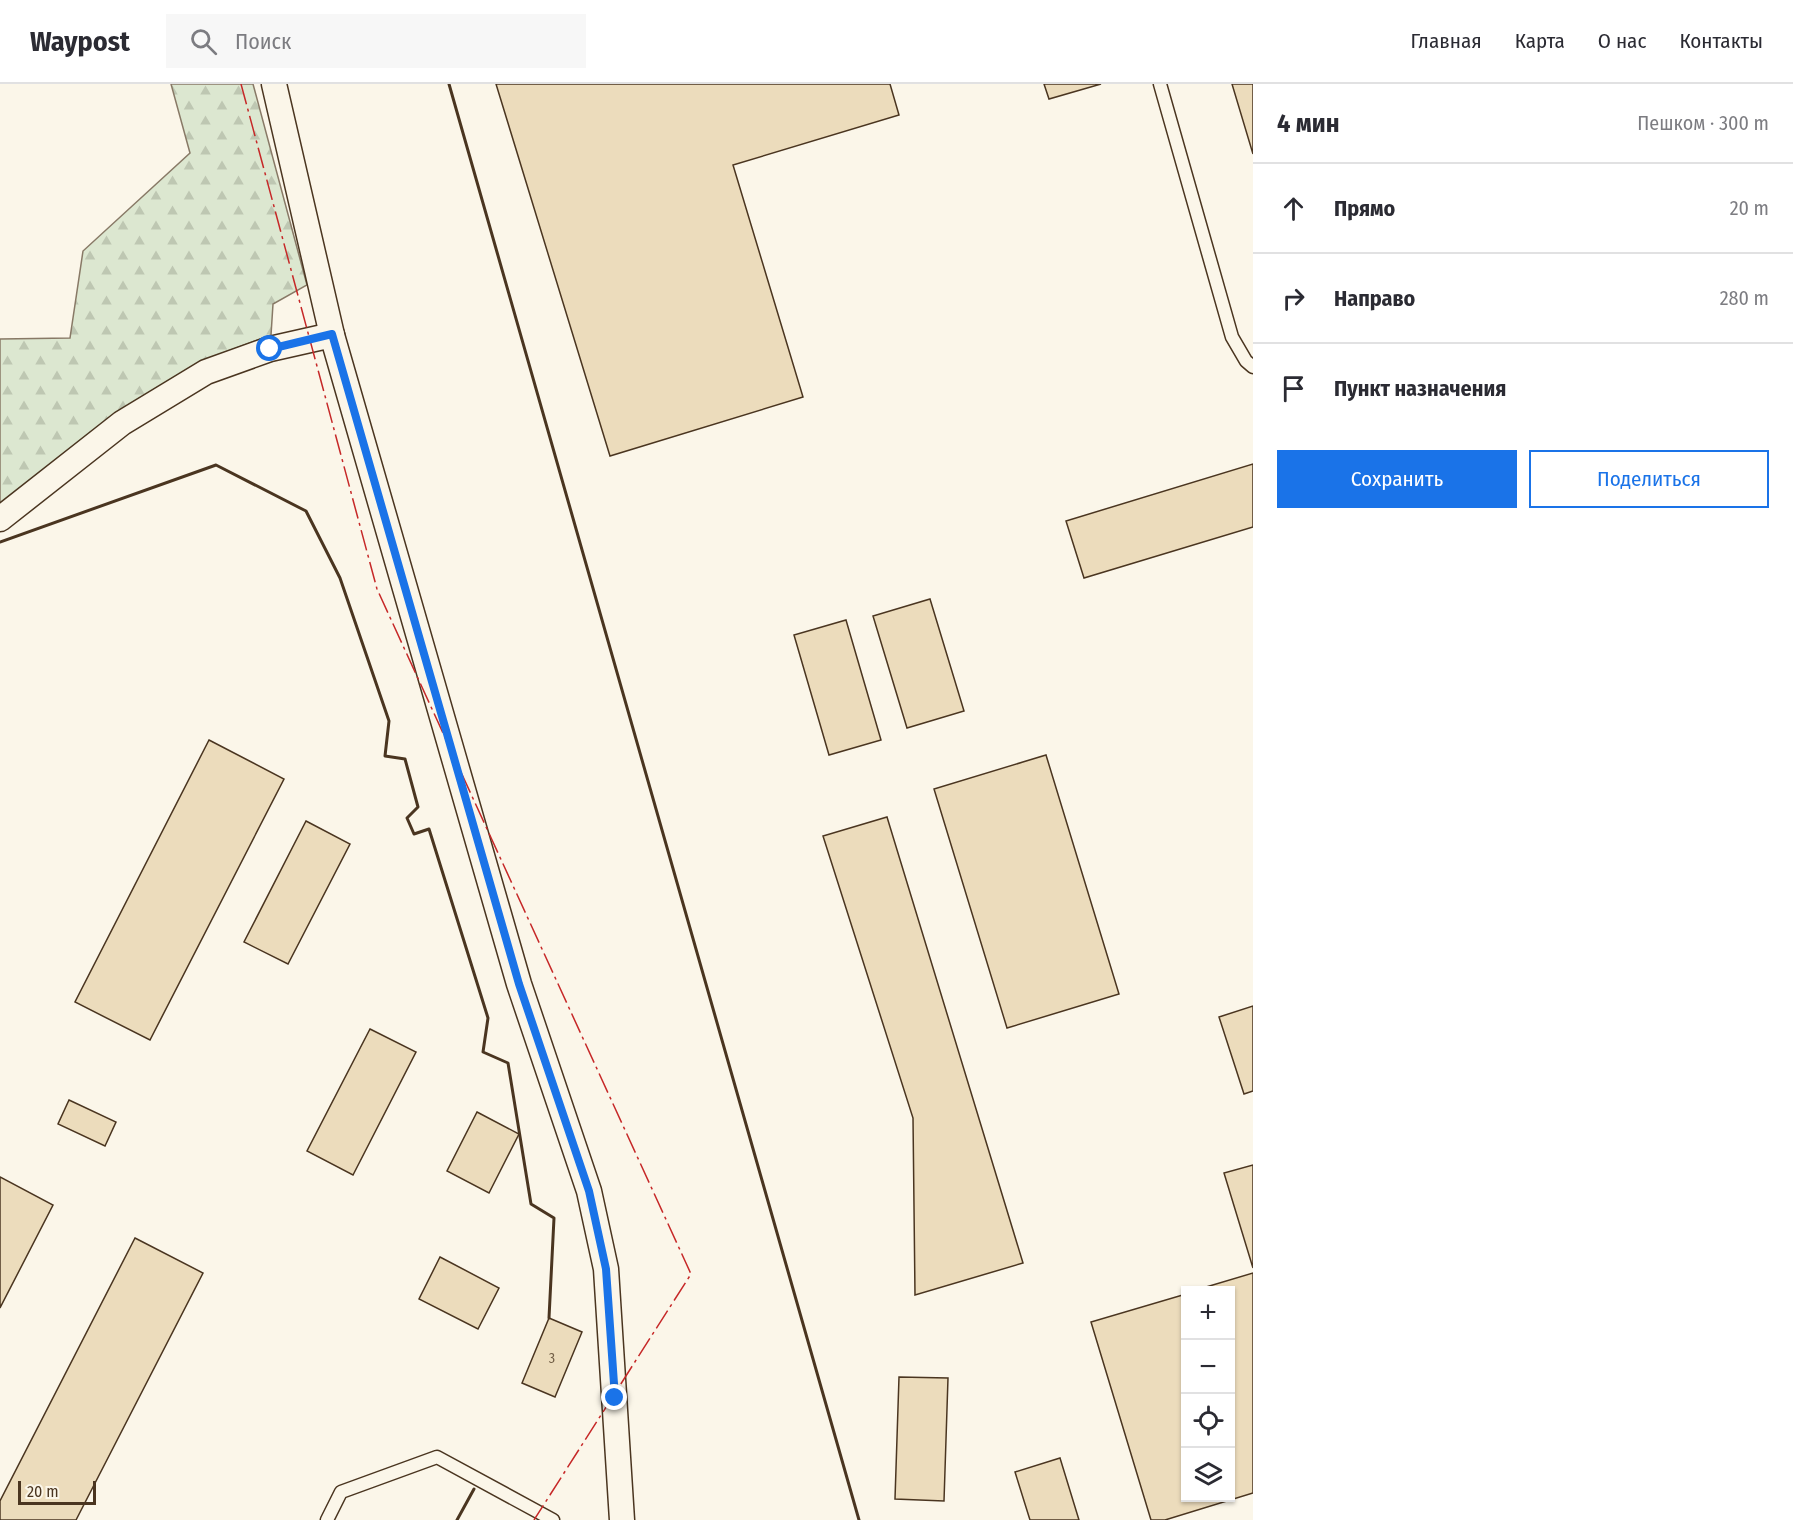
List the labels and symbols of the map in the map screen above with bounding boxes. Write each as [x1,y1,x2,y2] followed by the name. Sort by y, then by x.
[256,335,282,361] route start
[549,1350,555,1367] house number: 3
[601,1384,627,1410] route end
[18,1478,96,1506] scale bar

